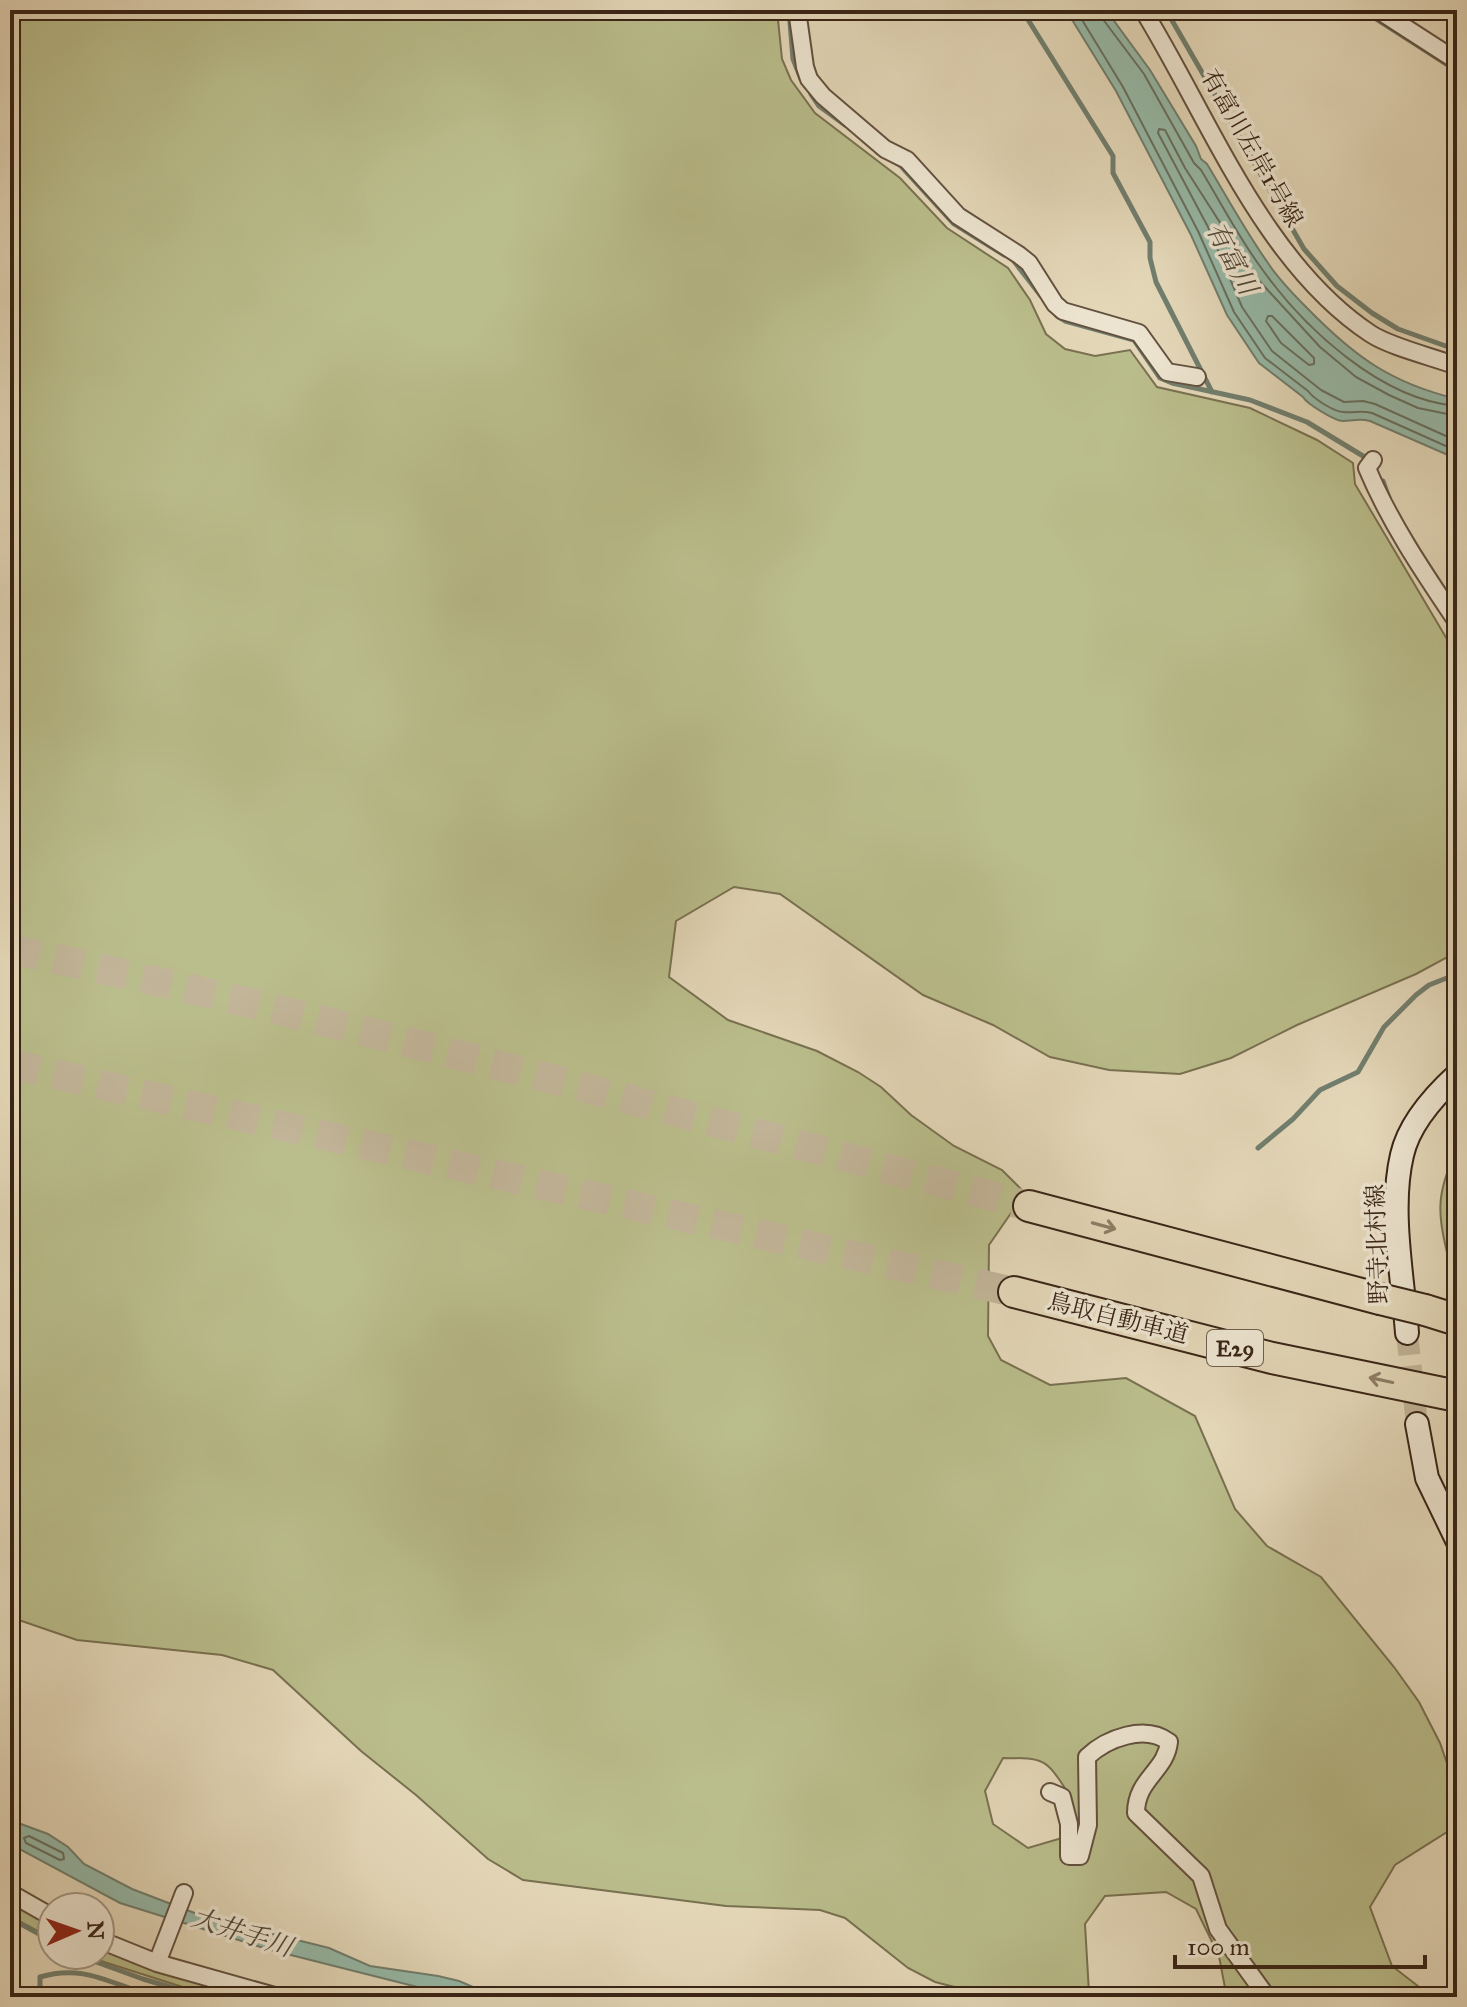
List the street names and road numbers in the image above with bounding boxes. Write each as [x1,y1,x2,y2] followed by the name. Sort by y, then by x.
[1195,64,1309,232] street label: 有富川左岸1号線
[1360,1184,1394,1304] street label: 野寺北村線
[1045,1286,1191,1350] street label: 鳥取自動車道
[1207,1330,1263,1366] road number: E29

